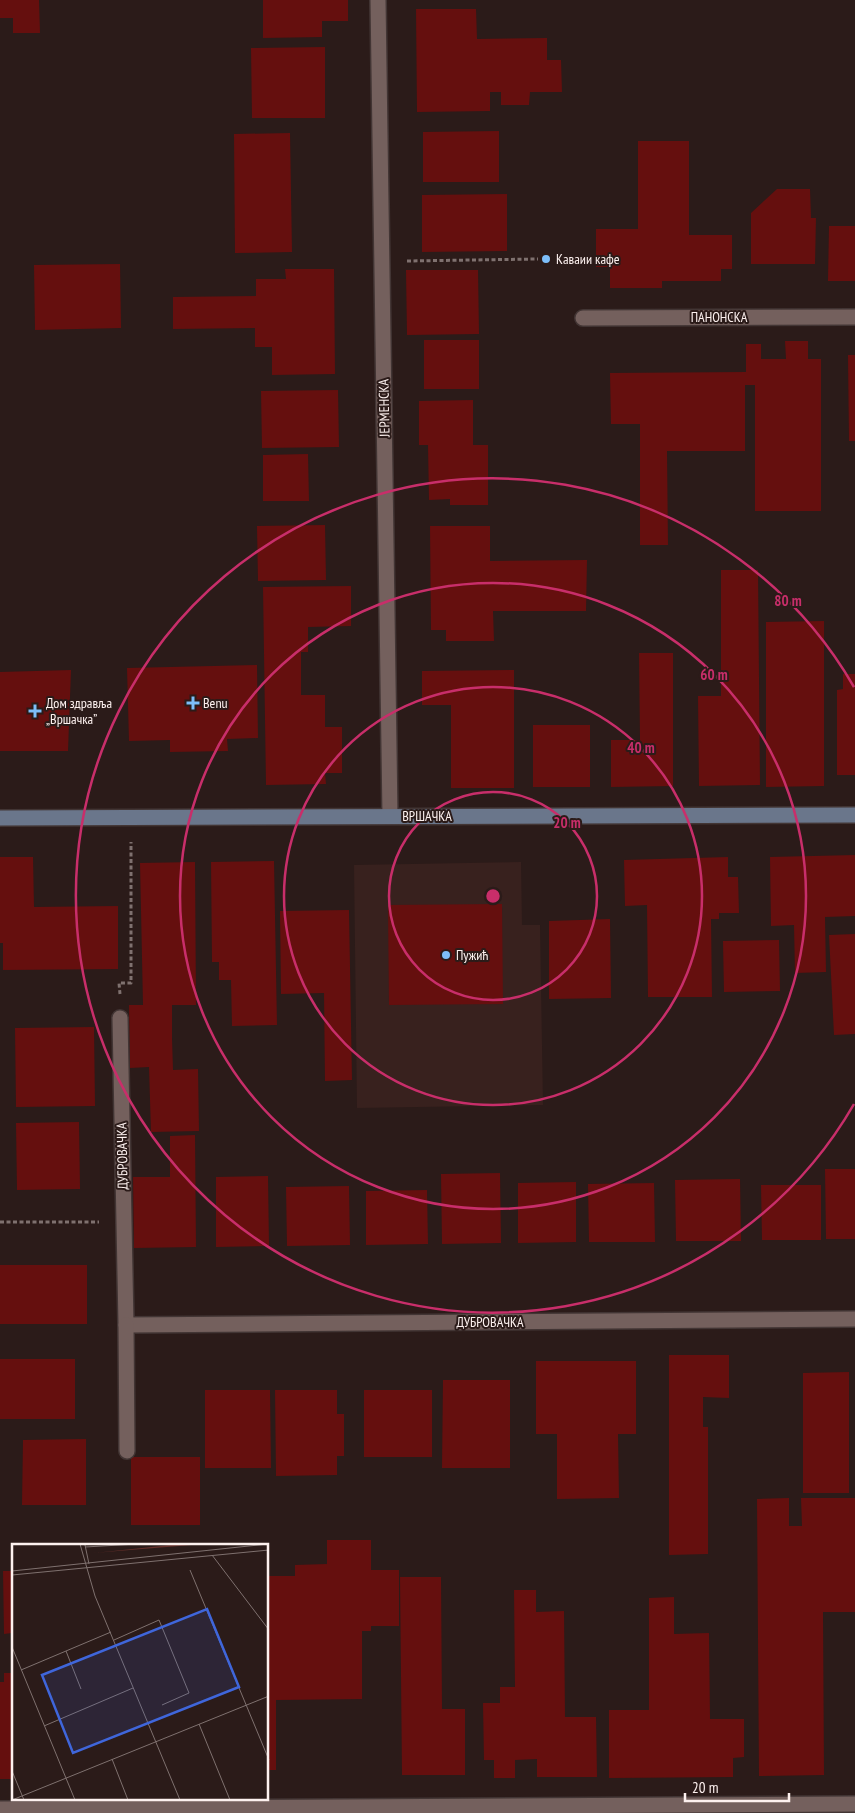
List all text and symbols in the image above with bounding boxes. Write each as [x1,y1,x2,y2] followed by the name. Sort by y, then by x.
[556,250,620,268] place label: Каваии кафе
[540,253,552,265] marker: Каваии кафе
[691,308,748,326] street label: ПАНОНСКА
[374,378,394,438] street label: ЈЕРМЕНСКА
[774,591,802,610] text: 80 m
[700,665,728,684] text: 60 m
[46,694,112,728] place label: Дом здравља „Вршачка”
[203,694,228,712] place label: Benu
[187,697,199,709] marker: Benu
[28,704,42,718] marker: Дом здравља „Вршачка”
[627,738,655,757] text: 40 m
[402,807,452,825] street label: ВРШАЧКА
[553,813,581,832] text: 20 m
[484,887,502,905] centre of rings
[456,946,489,964] place label: Пужић
[440,949,452,961] marker: Пужић
[112,1122,132,1190] street label: ДУБРОВАЧКА
[456,1313,524,1331] street label: ДУБРОВАЧКА
[12,1544,269,1800] inset map
[685,1770,789,1802] scale bar
[692,1778,718,1797] text: 20 m

